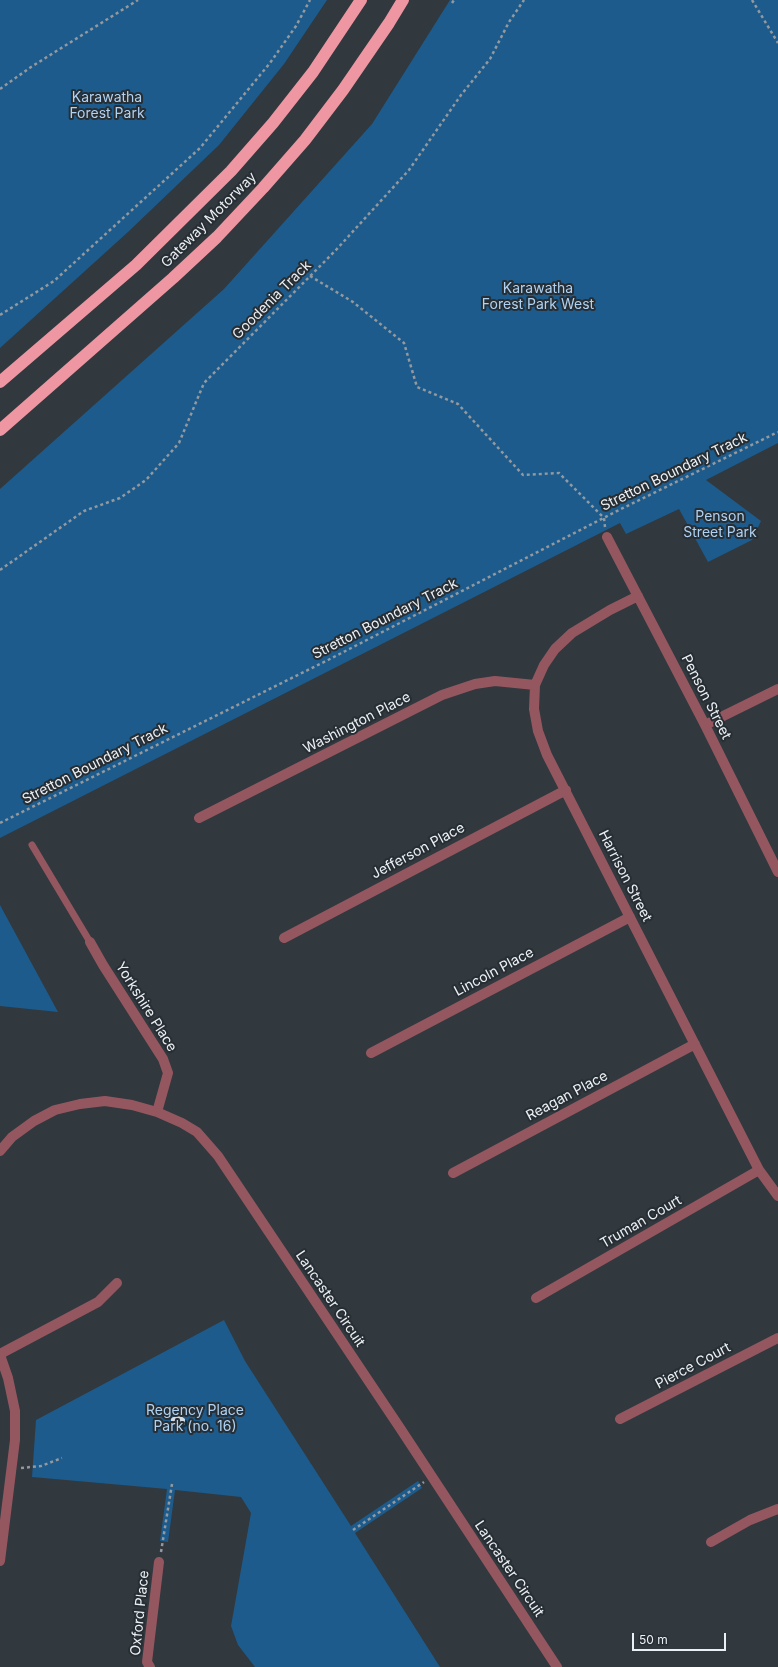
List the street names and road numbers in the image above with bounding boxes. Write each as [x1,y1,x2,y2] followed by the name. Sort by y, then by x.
[158,169,260,271] street label: Gateway Motorway
[229,257,315,343] street label: Goodenia Track
[598,429,750,515] street label: Stretton Boundary Track
[309,575,461,663] street label: Stretton Boundary Track
[677,652,735,742] street label: Penson Street
[301,689,413,757] street label: Washington Place
[19,720,171,808] street label: Stretton Boundary Track
[368,819,468,883] street label: Jefferson Place
[595,828,655,924] street label: Harrison Street
[451,944,537,1000] street label: Lincoln Place
[112,959,180,1055] street label: Yorkshire Place
[523,1067,611,1125] street label: Reagan Place
[597,1192,685,1252] street label: Truman Court
[292,1248,368,1350] street label: Lancaster Circuit
[653,1339,733,1393] street label: Pierce Court
[471,1518,547,1620] street label: Lancaster Circuit
[127,1570,153,1656] street label: Oxford Place

